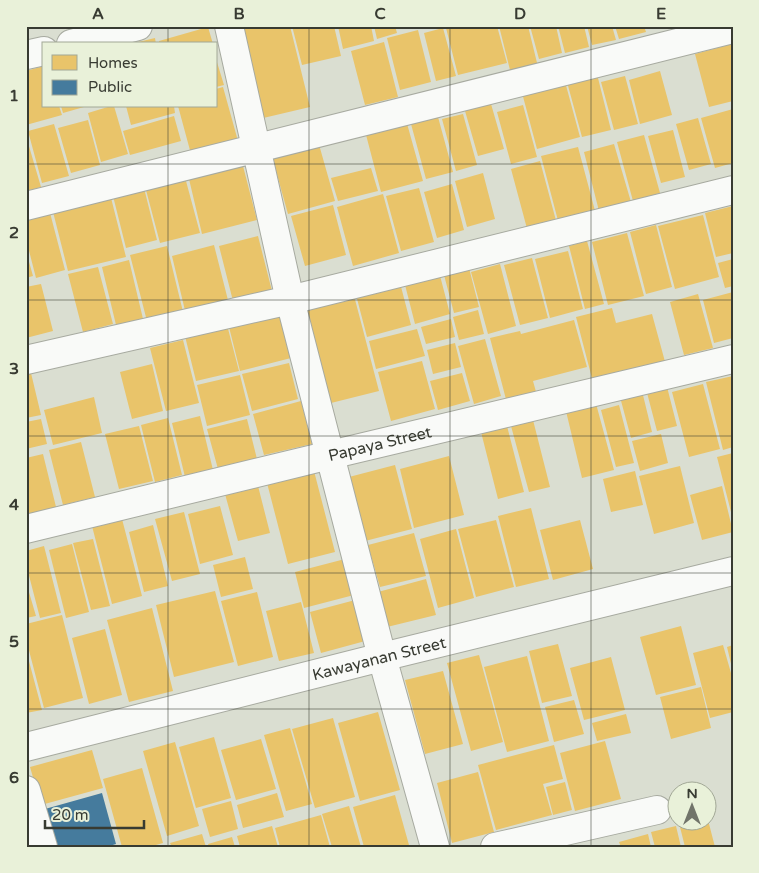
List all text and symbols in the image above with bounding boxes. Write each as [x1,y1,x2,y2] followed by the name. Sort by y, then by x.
[92,4,104,24] text: A
[233,4,245,24] text: B
[374,4,386,24] text: C
[514,4,526,24] text: D
[656,4,666,24] text: E
[42,42,218,108] legend
[88,54,138,72] text: Homes
[88,78,132,96] text: Public
[9,86,19,106] text: 1
[9,223,19,243] text: 2
[9,359,19,379] text: 3
[326,422,434,466] street label: Papaya Street
[9,495,19,515] text: 4
[9,632,19,652] text: 5
[310,633,448,685] street label: Kawayanan Street
[9,768,19,788] text: 6
[666,780,716,830] north arrow
[686,785,698,802] text: N
[45,798,144,830] scale bar
[52,806,89,824] text: 20 m

